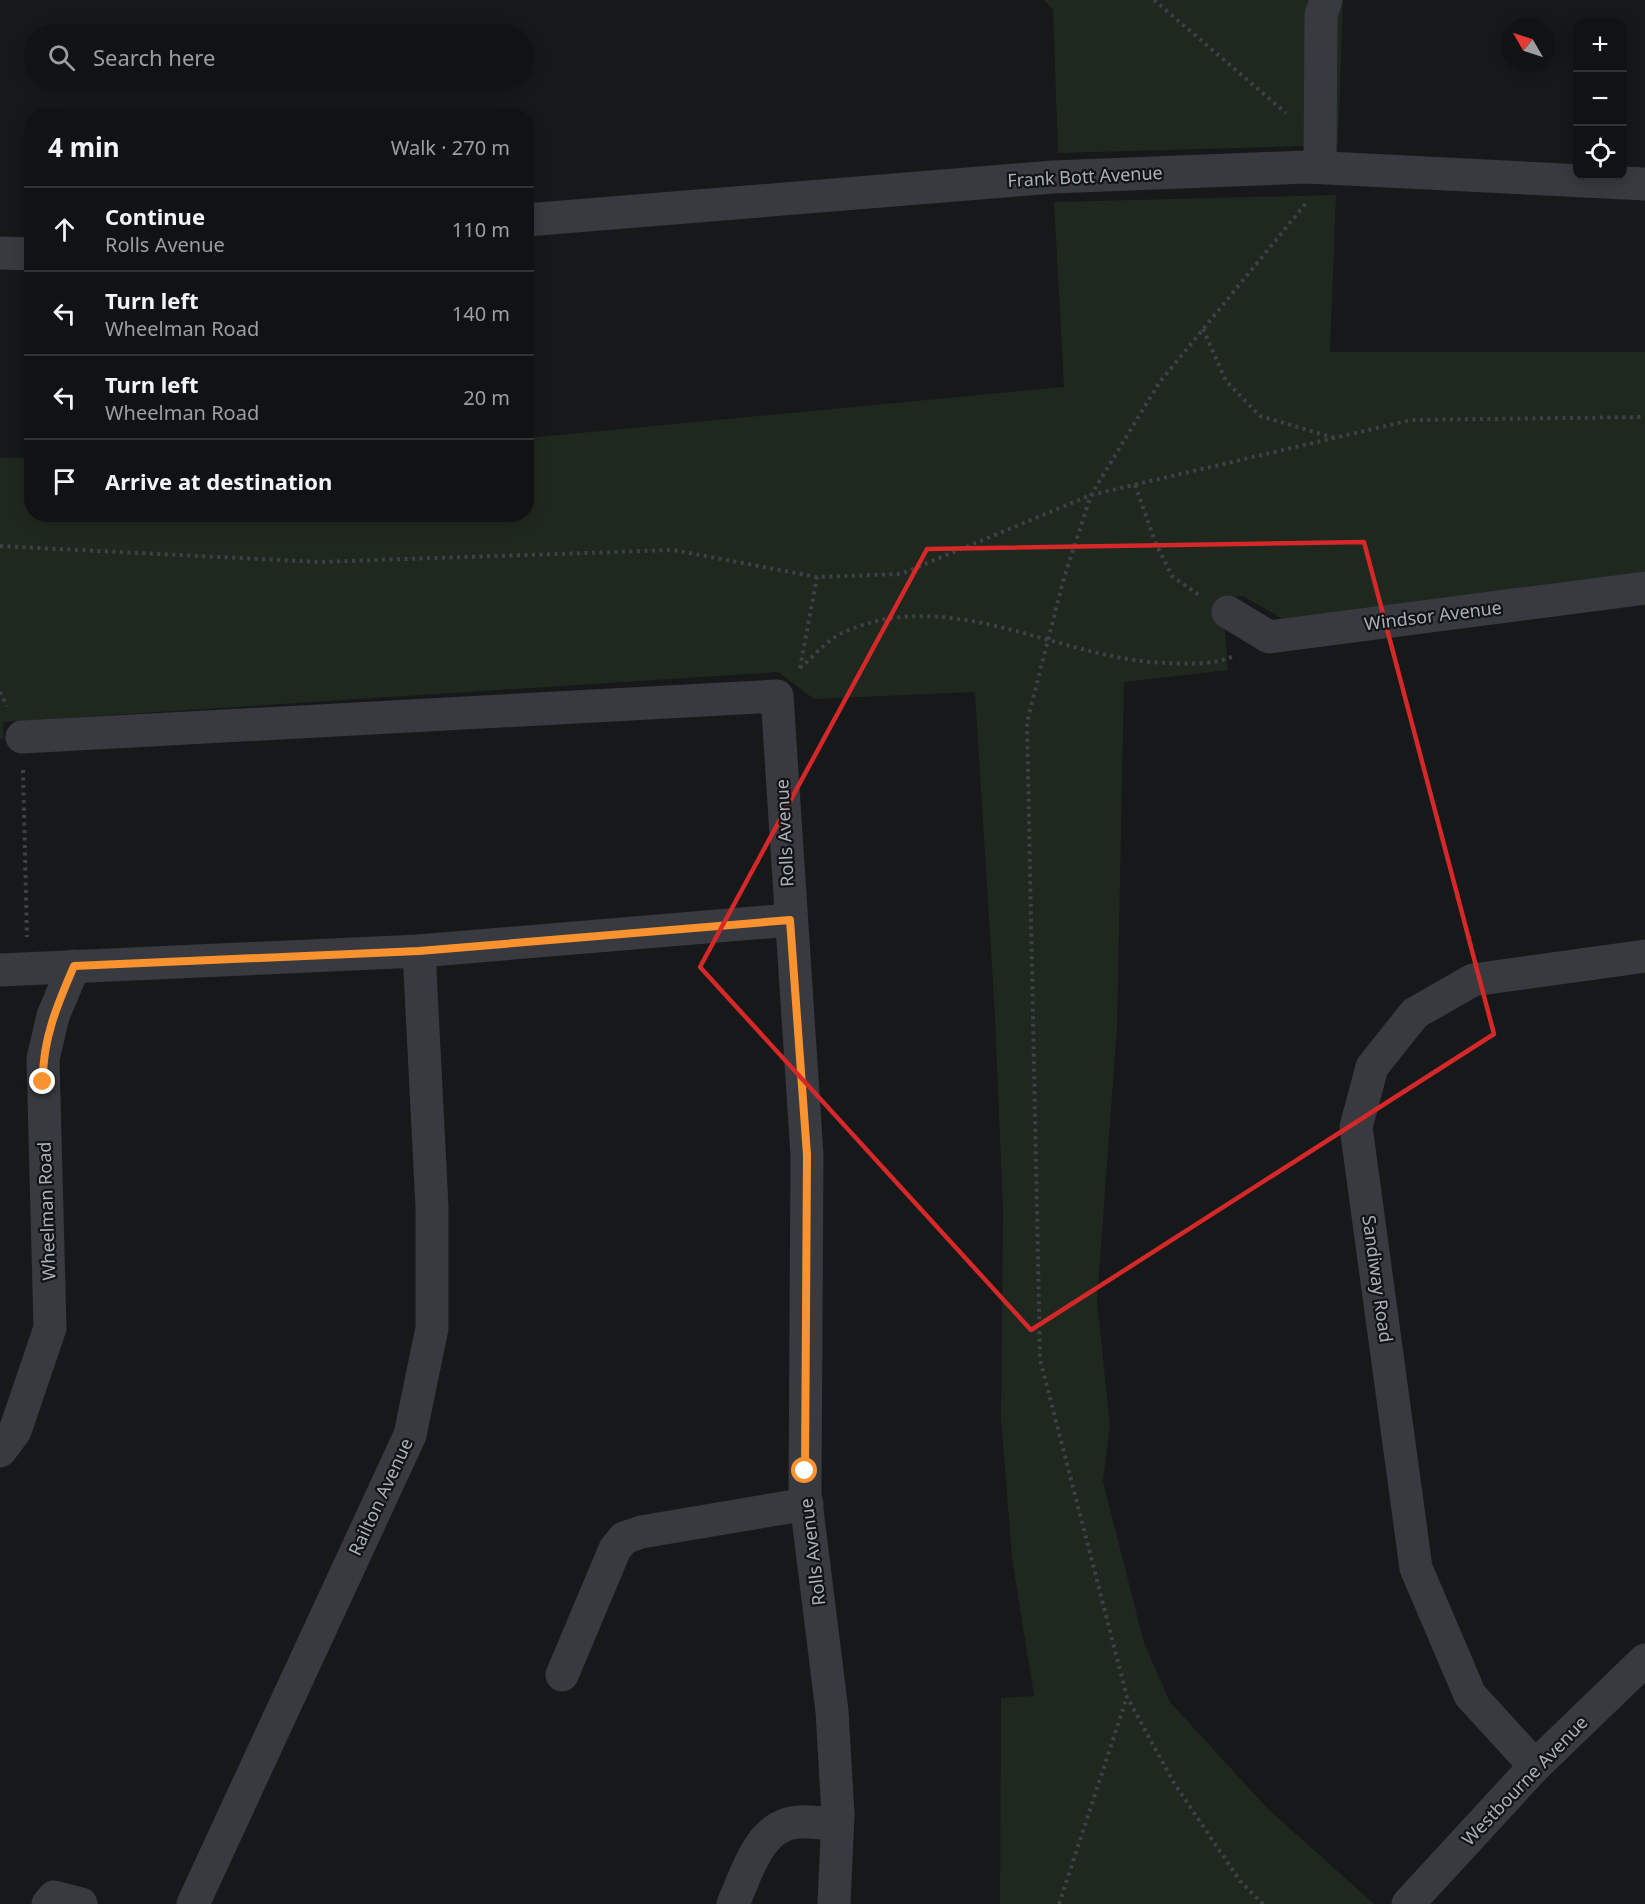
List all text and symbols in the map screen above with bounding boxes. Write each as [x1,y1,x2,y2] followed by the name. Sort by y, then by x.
[1501,18,1555,72] north arrow
[1573,18,1627,180] map controls
[1573,18,1627,72] button: +
[24,24,534,90] search box
[45,41,78,74] icon: search
[93,42,215,72] text: Search here
[1573,72,1627,126] button: −
[1573,126,1627,180] button: locate
[48,129,120,165] text: 4 min
[391,134,510,161] text: Walk · 270 m
[1007,160,1163,192] street label: Frank Bott Avenue
[105,201,205,231] text: Continue
[48,213,81,246] icon: ahead
[452,216,510,243] text: 110 m
[105,231,225,258] text: Rolls Avenue
[105,285,199,315] text: Turn left
[48,297,81,330] icon: left
[452,300,510,327] text: 140 m
[105,315,259,342] text: Wheelman Road
[105,369,199,399] text: Turn left
[48,381,81,414] icon: left
[463,384,510,411] text: 20 m
[105,399,259,426] text: Wheelman Road
[48,465,81,498] icon: arrive
[105,466,332,496] text: Arrive at destination
[1363,595,1503,635] street label: Windsor Avenue
[769,779,799,888] street label: Rolls Avenue
[29,1068,55,1094] route end
[32,1141,60,1281] street label: Wheelman Road
[1357,1214,1399,1344] street label: Sandiway Road
[342,1434,418,1559] street label: Railton Avenue
[791,1457,817,1483] route start
[794,1497,830,1607] street label: Rolls Avenue
[1456,1710,1592,1850] street label: Westbourne Avenue

